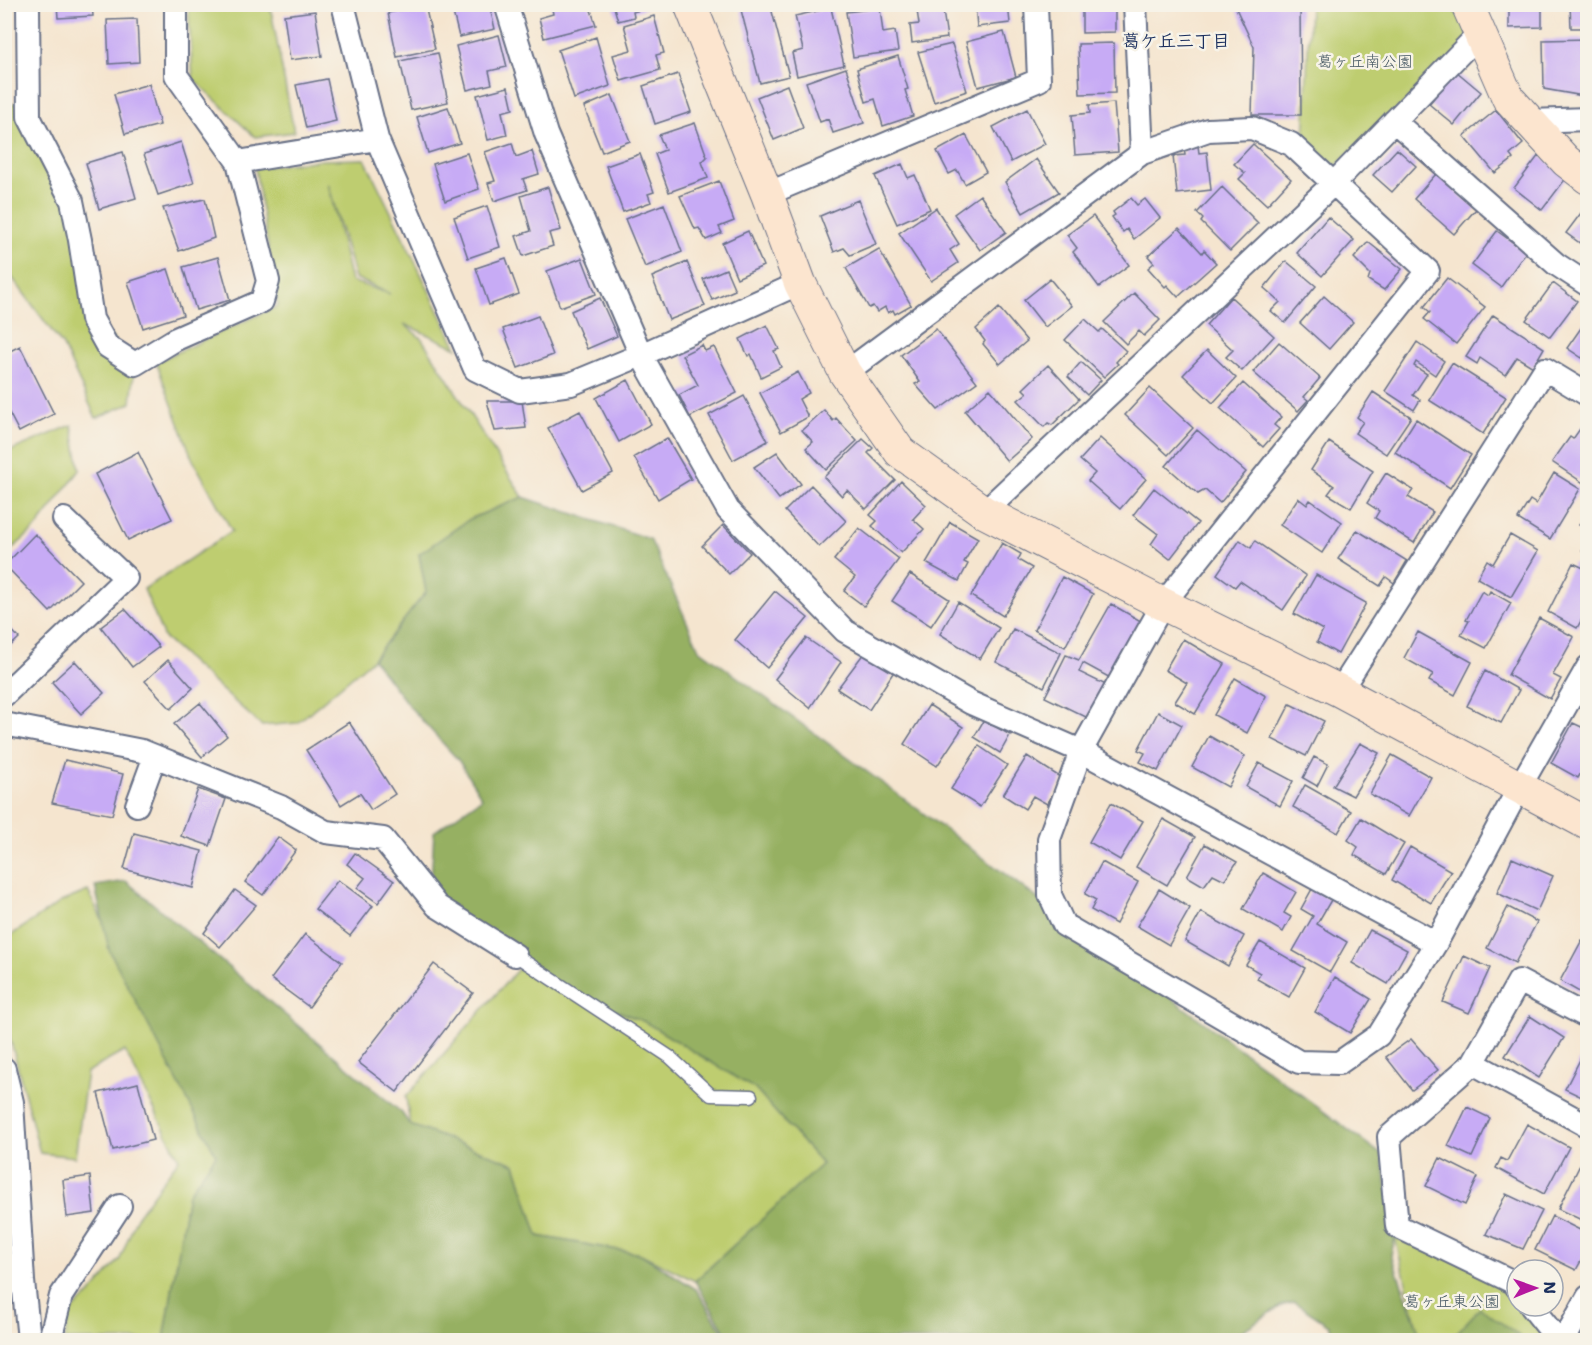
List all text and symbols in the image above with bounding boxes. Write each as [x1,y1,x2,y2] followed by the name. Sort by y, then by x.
[1122,29,1230,53] district label: 葛ケ丘三丁目
[1317,51,1413,72] park label: 葛ヶ丘南公園
[1505,1258,1565,1318] north arrow
[1539,1281,1560,1294] text: N
[1404,1291,1500,1312] park label: 葛ヶ丘東公園

